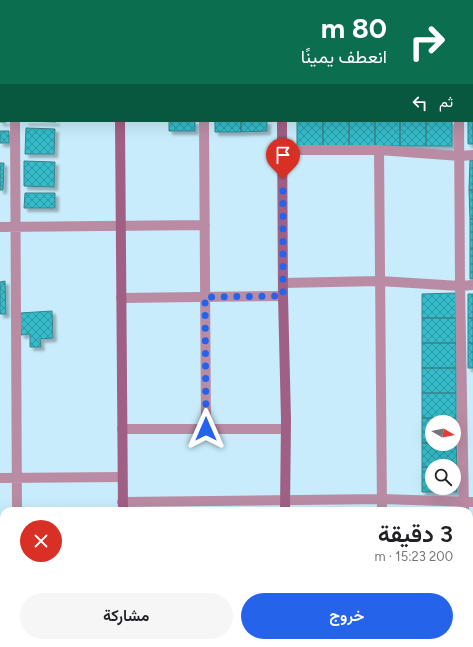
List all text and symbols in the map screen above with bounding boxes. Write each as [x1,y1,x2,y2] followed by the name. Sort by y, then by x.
[321,11,387,45] text: 80 m
[401,16,453,68] icon: right
[301,46,387,68] text: انعطف يمينًا
[409,92,431,114] icon: left
[439,93,453,111] text: ثم
[266,138,300,179] pin
[272,144,294,166] icon: arrive
[185,408,227,450] position arrow
[425,415,461,451] north arrow
[425,415,461,495] map controls
[425,459,461,495] button: search
[378,519,453,548] text: 3 دقيقة
[20,520,62,562] button: close
[375,549,453,564] text: 200 m · 15:23
[20,593,233,639] button: مشاركة
[241,593,453,639] button: خروج

